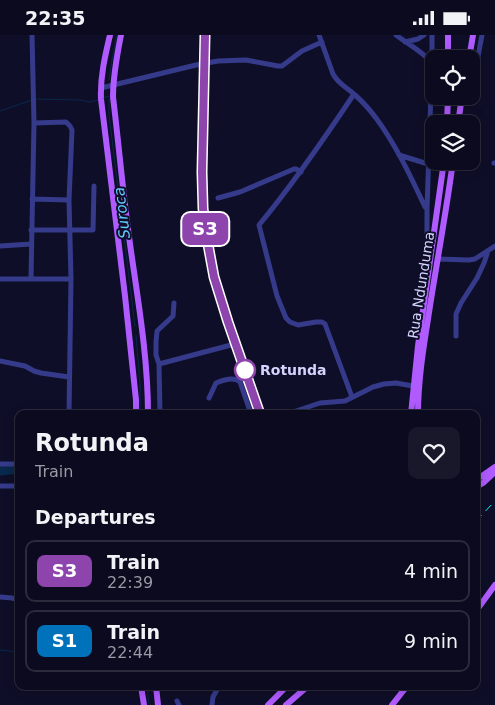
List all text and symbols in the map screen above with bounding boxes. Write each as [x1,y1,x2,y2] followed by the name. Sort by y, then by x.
[25,7,85,29] text: 22:35
[425,50,480,170] map controls
[425,50,480,105] button: locate
[425,115,480,170] button: layers
[110,186,134,240] water label: Suroca
[182,213,228,245] line badge: S3
[192,218,218,239] text: S3
[405,230,437,340] street label: Rua Ndunduma
[234,359,256,381] marker: Rotunda
[260,362,327,378] place label: Rotunda
[408,427,460,479] button: heart
[35,429,149,457] text: Rotunda
[35,462,73,481] text: Train
[35,506,156,528] text: Departures
[107,551,160,573] text: Train
[52,560,77,581] text: S3
[404,560,458,582] text: 4 min
[107,573,153,592] text: 22:39
[107,621,160,643] text: Train
[52,630,77,651] text: S1
[404,630,458,652] text: 9 min
[107,643,153,662] text: 22:44

